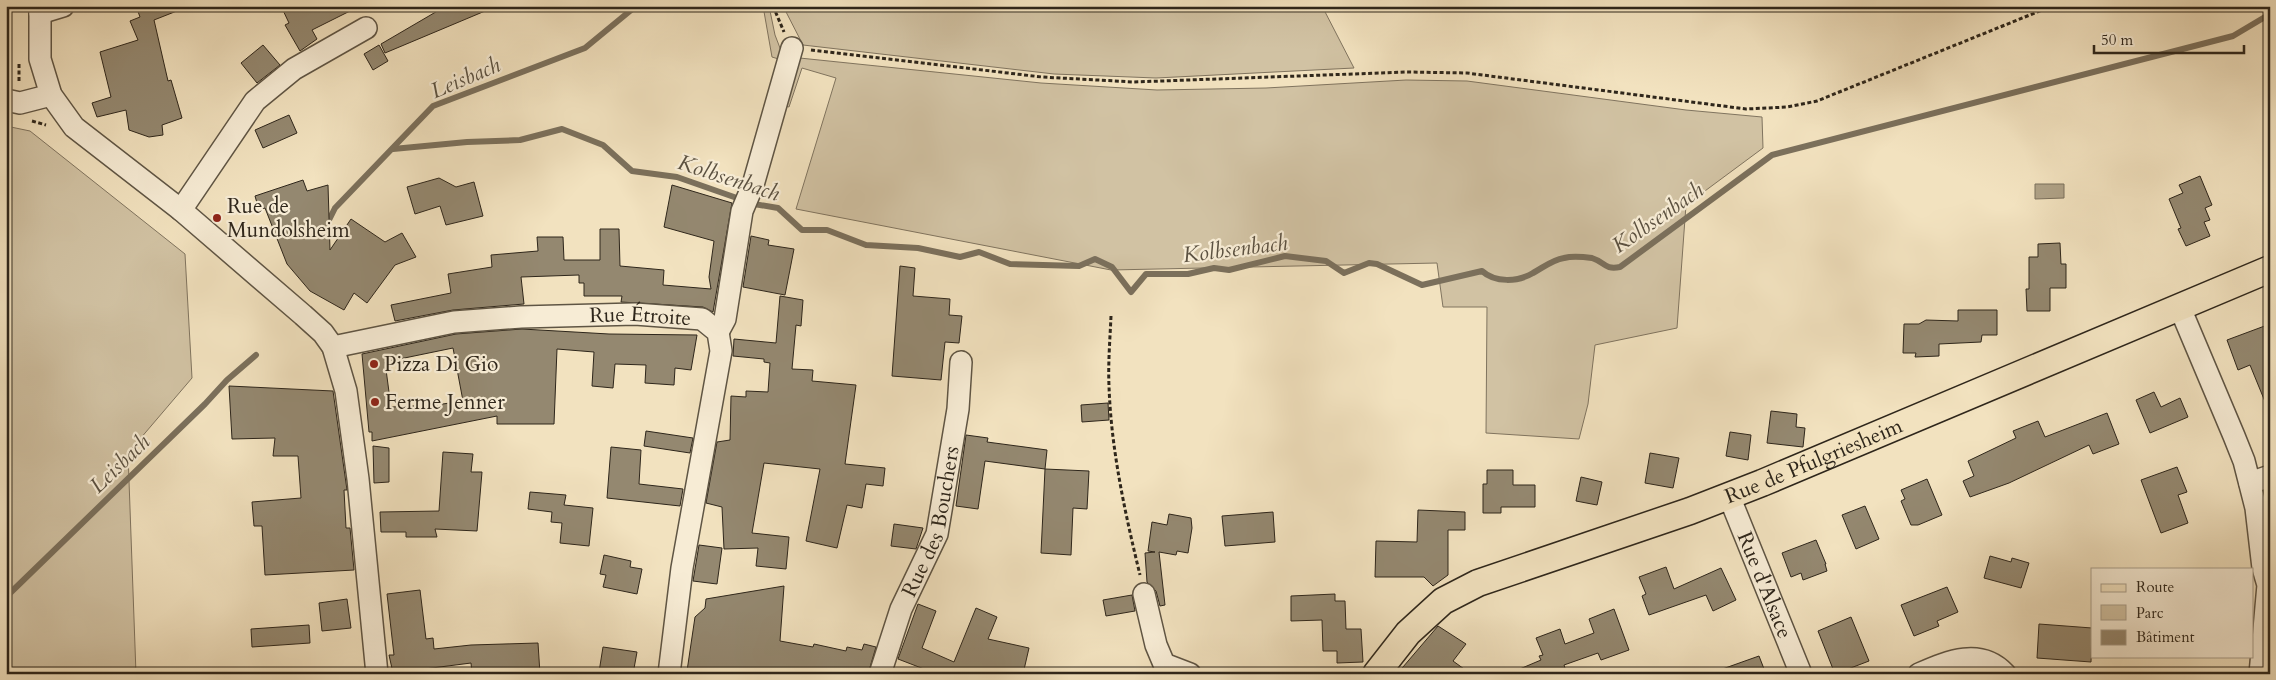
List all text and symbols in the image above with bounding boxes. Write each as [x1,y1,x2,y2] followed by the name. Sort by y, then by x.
[2094,22,2244,54] scale bar
[2101,30,2133,50] text: 50 m
[426,50,505,106] water label: Leisbach
[674,147,784,209] water label: Kolbsenbach
[1606,175,1710,260] water label: Kolbsenbach
[227,192,350,245] place label: Rue de Mundolsheim
[211,212,223,224] marker: Rue de Mundolsheim
[1181,228,1290,270] water label: Kolbsenbach
[589,300,692,333] street label: Rue Étroite
[384,350,498,379] place label: Pizza Di Gio
[368,358,380,370] marker: Pizza Di Gio
[385,388,505,417] place label: Ferme Jenner
[369,396,381,408] marker: Ferme Jenner
[1721,411,1907,511] street label: Rue de Pfulgriesheim
[83,427,157,500] water label: Leisbach
[895,444,967,602] street label: Rue des Bouchers
[1730,527,1799,643] street label: Rue d'Alsace
[2091,568,2254,658] legend
[2136,577,2174,597] text: Route
[2136,603,2164,623] text: Parc
[2136,627,2195,647] text: Bâtiment

